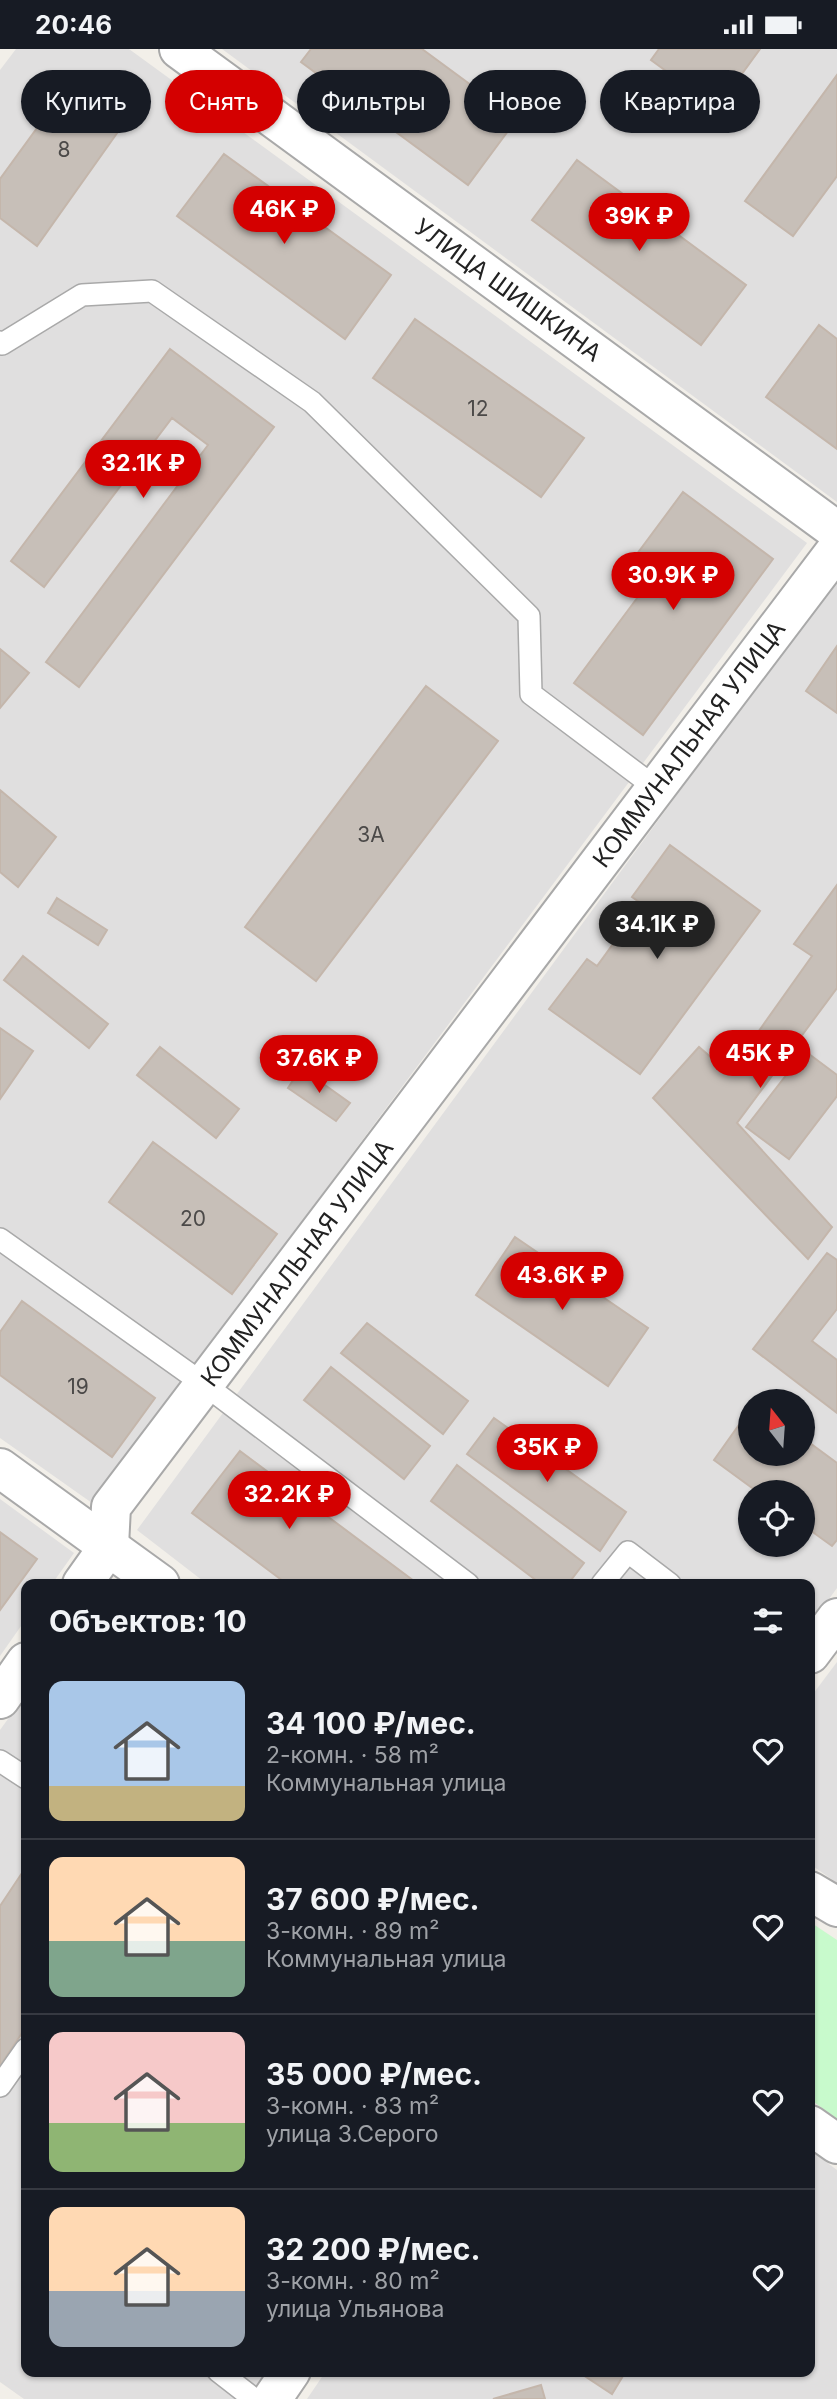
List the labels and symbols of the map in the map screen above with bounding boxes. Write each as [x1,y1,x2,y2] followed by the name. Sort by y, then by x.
[58,137,71,162] house number: 8
[235,187,333,246] pin: 46K ₽
[590,193,688,253] pin: 39K ₽
[409,212,607,368] street label: УЛИЦА ШИШКИНА
[467,396,489,421] house number: 12
[78,441,208,500] pin: 32.1K ₽
[608,553,738,612] pin: 30.9K ₽
[587,615,791,873] street label: КОММУНАЛЬНАЯ УЛИЦА
[357,822,385,847] house number: 3А
[592,901,722,961] pin: 34.1K ₽
[711,1031,809,1090] pin: 45K ₽
[254,1035,384,1095] pin: 37.6K ₽
[195,1134,399,1392] street label: КОММУНАЛЬНАЯ УЛИЦА
[180,1206,206,1231] house number: 20
[497,1253,627,1312] pin: 43.6K ₽
[67,1374,89,1399] house number: 19
[738,1389,816,1467] north arrow
[498,1425,596,1484] pin: 35K ₽
[224,1471,354,1531] pin: 32.2K ₽

